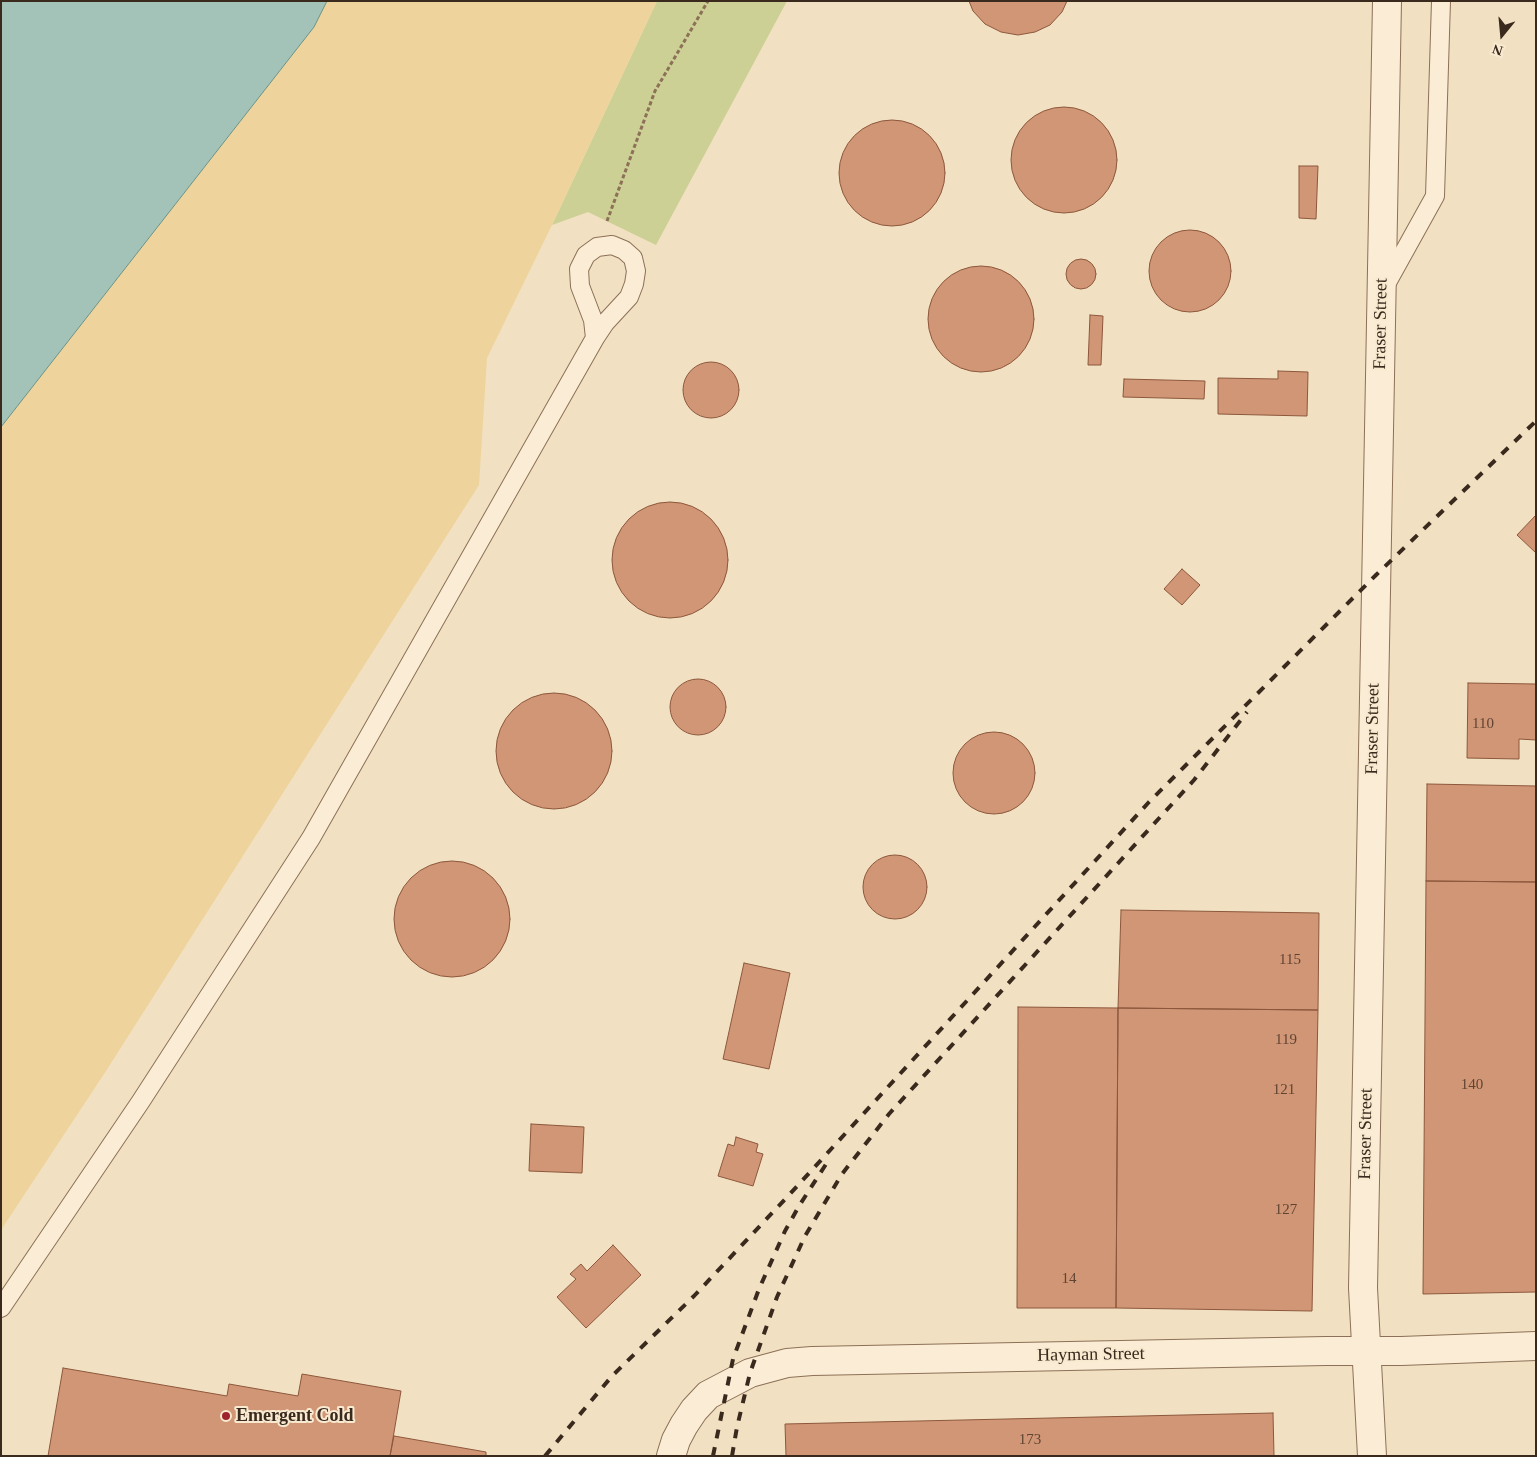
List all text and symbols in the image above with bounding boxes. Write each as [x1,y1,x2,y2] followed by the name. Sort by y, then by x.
[1477,10,1527,60] north arrow
[1490,41,1505,58] text: N
[1369,278,1393,370] street label: Fraser Street
[1361,683,1385,775] street label: Fraser Street
[1472,715,1494,733] house number: 110
[1279,951,1301,969] house number: 115
[1275,1031,1297,1049] house number: 119
[1461,1076,1483,1094] house number: 140
[1273,1081,1295,1099] house number: 121
[1354,1088,1378,1180] street label: Fraser Street
[1275,1201,1297,1219] house number: 127
[1062,1270,1076,1288] house number: 14
[1037,1343,1145,1367] street label: Hayman Street
[236,1405,353,1427] place label: Emergent Cold
[220,1410,232,1422] marker: Emergent Cold
[1019,1431,1041,1449] house number: 173

